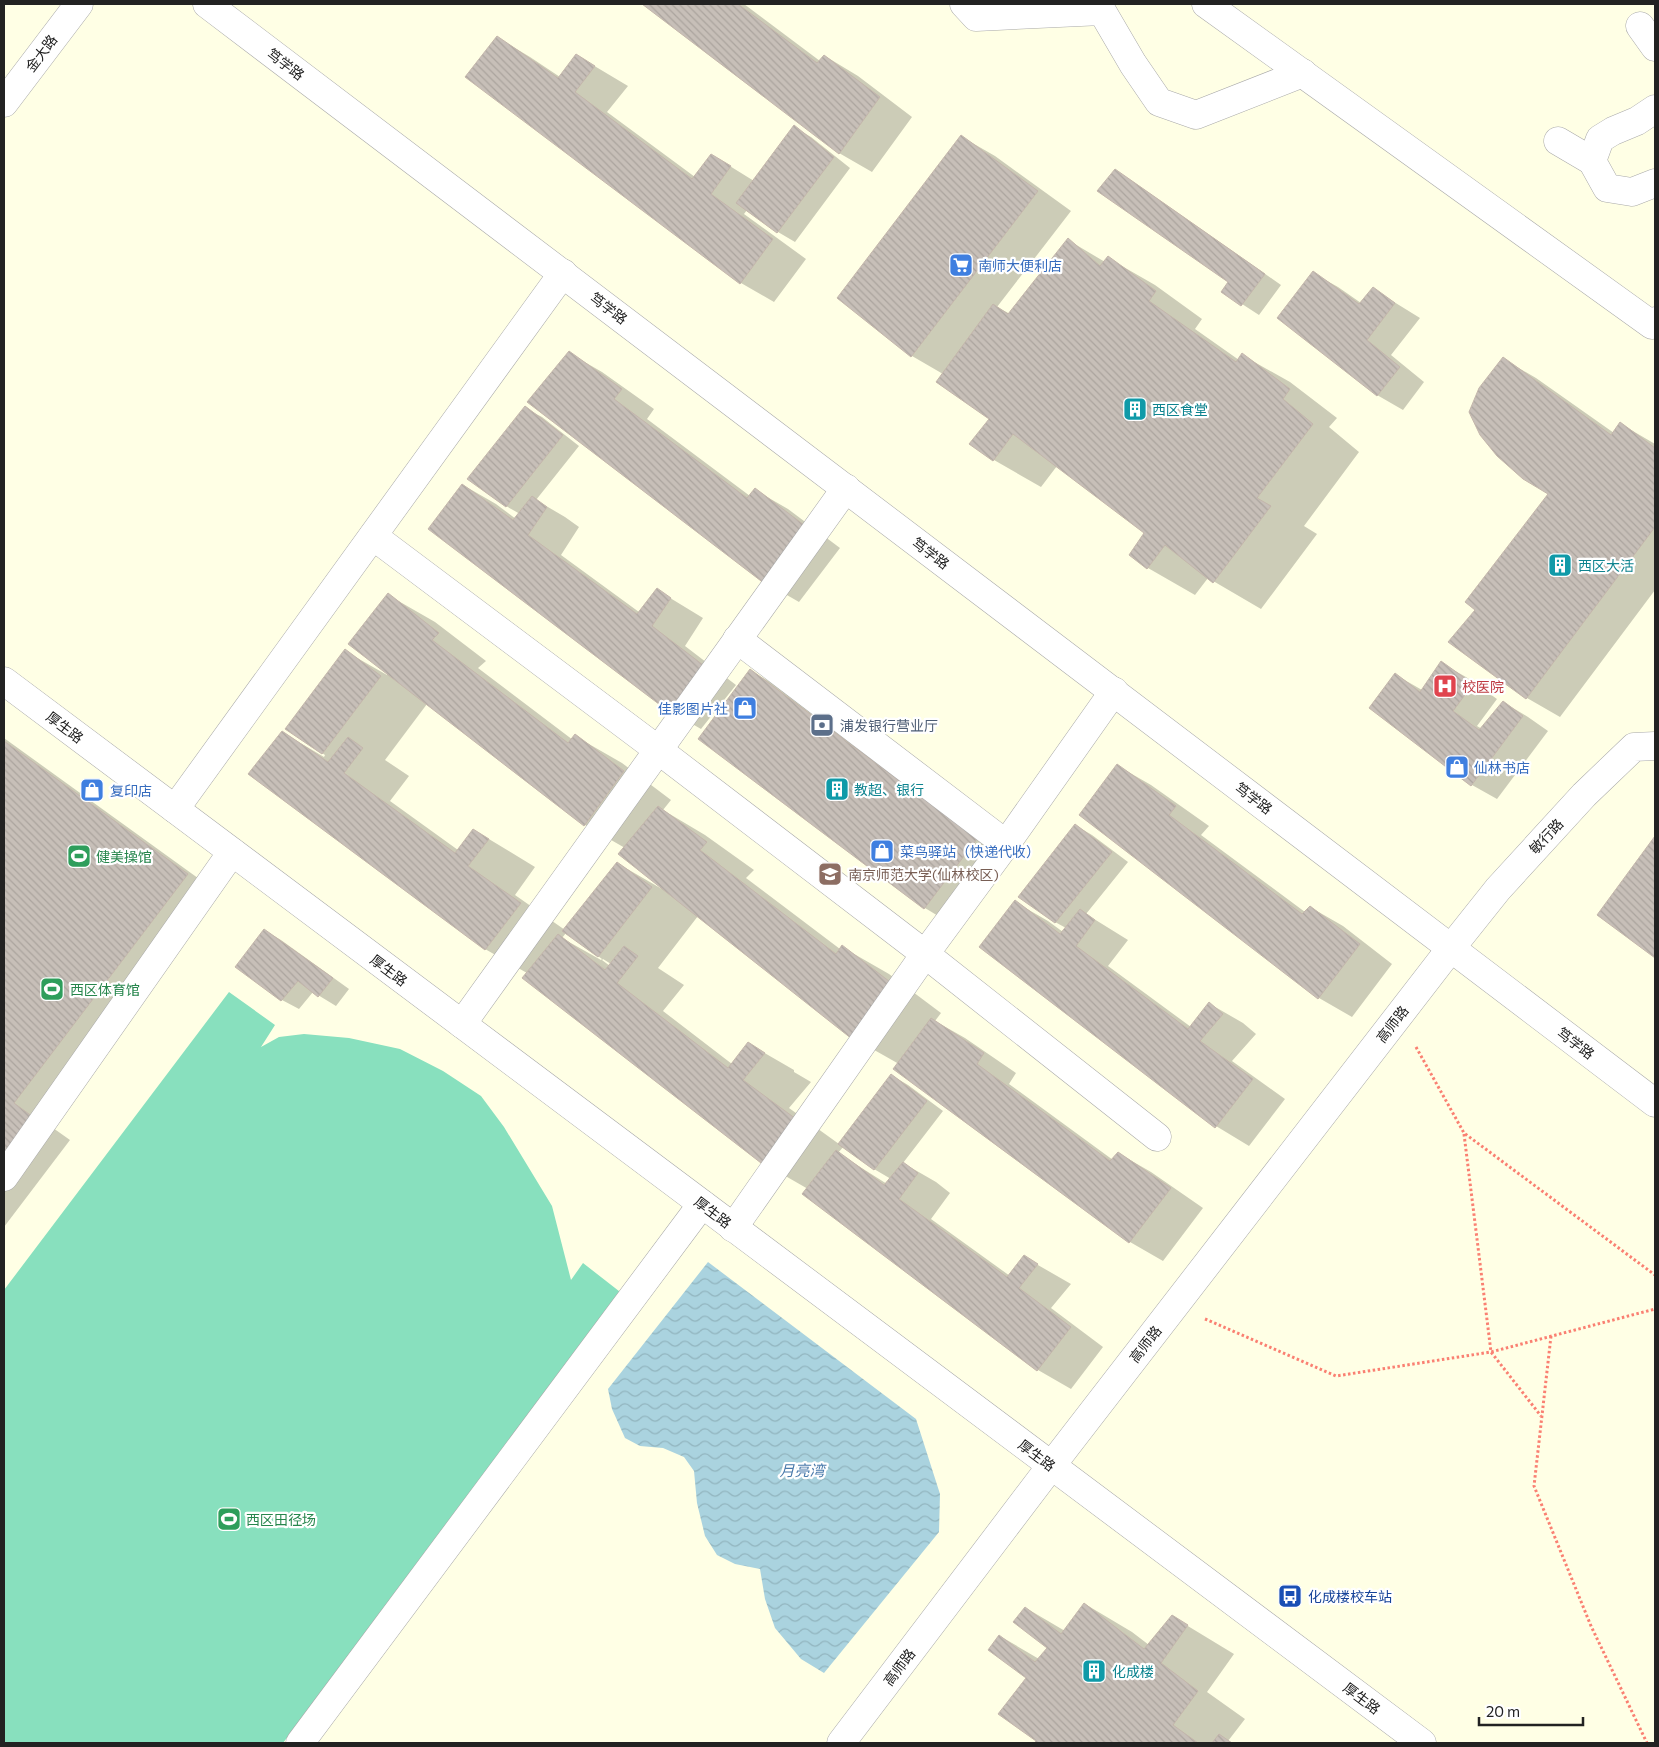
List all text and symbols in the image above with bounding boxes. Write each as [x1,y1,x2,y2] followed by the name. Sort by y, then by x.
[22,31,60,75] street label: 金大路
[264,45,308,83] street label: 笃学路
[948,252,974,278] supermarket icon: 南师大便利店
[978,257,1062,274] place label: 南师大便利店
[587,289,631,327] street label: 笃学路
[1122,396,1148,422] building icon: 西区食堂
[1152,401,1208,418] place label: 西区食堂
[909,534,953,572] street label: 笃学路
[1547,552,1573,578] building icon: 西区大活
[1578,557,1634,574] place label: 西区大活
[1432,673,1458,699] hospital icon: 校医院
[1462,678,1504,695] place label: 校医院
[732,695,758,721] shop icon: 佳影图片社
[658,700,728,717] place label: 佳影图片社
[43,708,87,746] street label: 厚生路
[809,712,835,738] bank icon: 浦发银行营业厅
[840,717,938,734] place label: 浦发银行营业厅
[1444,754,1470,780] shop icon: 仙林书店
[1474,759,1530,776] place label: 仙林书店
[824,776,850,802] building icon: 教超、银行
[79,777,105,803] shop icon: 复印店
[1232,779,1276,817] street label: 笃学路
[854,781,924,798] place label: 教超、银行
[110,782,152,799] place label: 复印店
[1525,815,1567,857] street label: 敏行路
[869,838,895,864] shop icon: 菜鸟驿站（快递代收）
[66,843,92,869] sports icon: 健美操馆
[900,843,1040,860] place label: 菜鸟驿站（快递代收）
[96,848,152,865] place label: 健美操馆
[817,861,843,887] school or university icon: 南京师范大学(仙林校区)
[848,866,999,883] place label: 南京师范大学(仙林校区)
[367,951,411,989] street label: 厚生路
[39,976,65,1002] sports icon: 西区体育馆
[70,981,140,998] place label: 西区体育馆
[1372,1002,1412,1046] street label: 高师路
[1554,1024,1598,1062] street label: 笃学路
[691,1193,735,1231] street label: 厚生路
[1125,1322,1165,1366] street label: 高师路
[1015,1436,1059,1474] street label: 厚生路
[779,1461,827,1479] water label: 月亮湾
[216,1506,242,1532] sports icon: 西区田径场
[246,1511,316,1528] place label: 西区田径场
[1277,1583,1303,1609] bus stop icon: 化成楼校车站
[1308,1588,1392,1605] place label: 化成楼校车站
[880,1645,918,1689] street label: 高师路
[1081,1658,1107,1684] building icon: 化成楼
[1112,1663,1154,1680] place label: 化成楼
[1340,1679,1384,1717] street label: 厚生路
[1479,1694,1583,1726] scale bar
[1486,1702,1520,1720] text: 20 m

